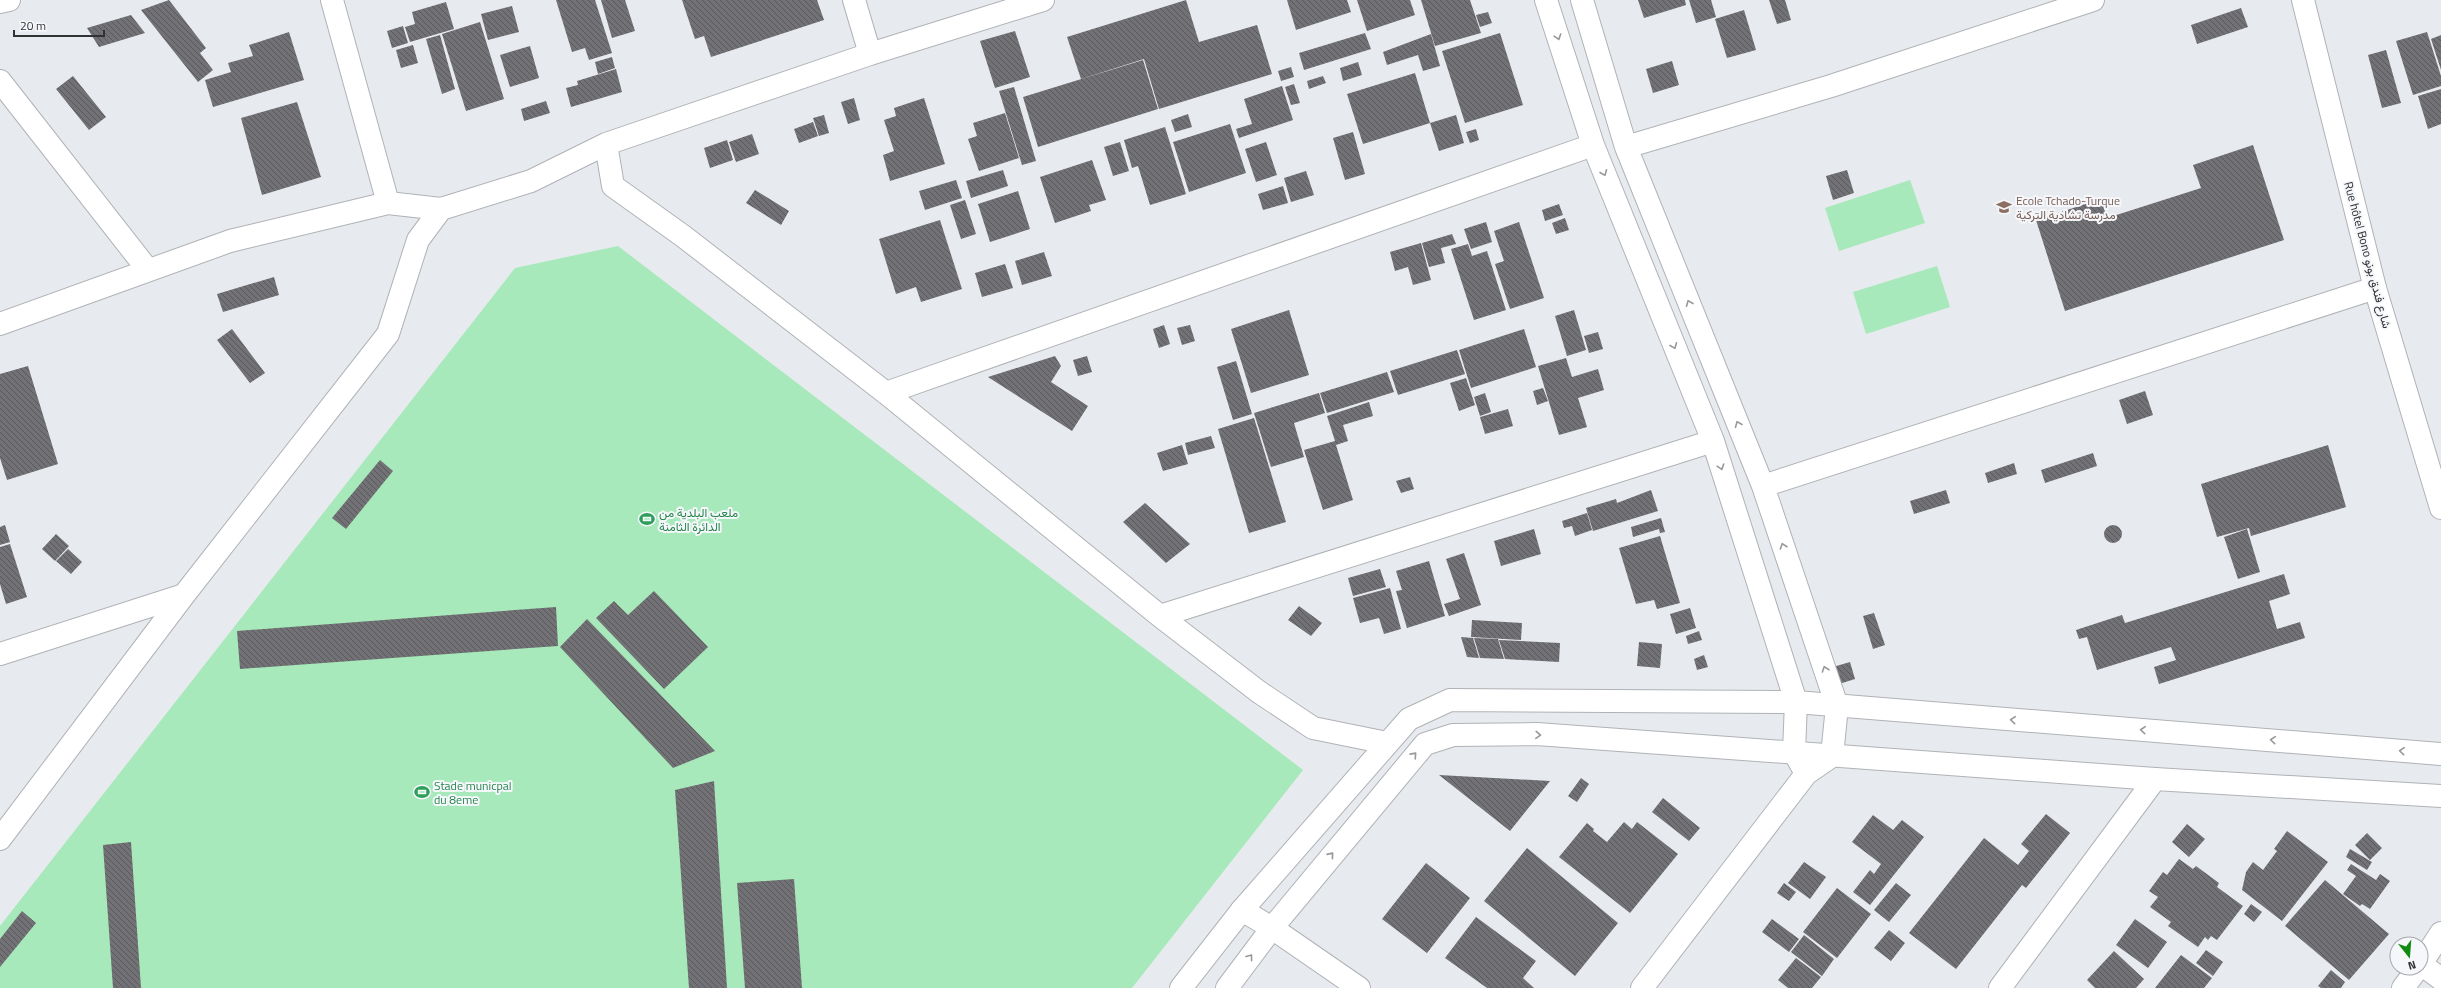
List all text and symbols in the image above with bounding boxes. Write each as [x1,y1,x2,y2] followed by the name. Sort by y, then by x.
[14,12,104,38] scale bar
[20,16,46,35] text: 20 m
[1553,33,1562,40] one-way arrow
[1600,170,1608,177] one-way arrow
[2339,179,2397,331] street label: Rue hôtel Bono شارع فندق بونو
[2016,191,2120,224] place label: Ecole Tchado-Turque مدرسة تشادية التركية
[1995,198,2013,216] school or university icon: Ecole Tchado-Turque مدرسة تشادية التركية
[1686,300,1694,308] one-way arrow
[1669,341,1677,349] one-way arrow
[1734,420,1742,427] one-way arrow
[1716,463,1725,470] one-way arrow
[659,503,738,536] place label: ملعب البلدية من الدائرة الثامنة
[638,510,656,528] sports icon: ملعب البلدية من الدائرة الثامنة
[1779,542,1788,549] one-way arrow
[1821,666,1829,673] one-way arrow
[2010,715,2016,724] one-way arrow
[2140,726,2146,735] one-way arrow
[1535,730,1541,739] one-way arrow
[2270,736,2276,745] one-way arrow
[2399,746,2405,755] one-way arrow
[1410,753,1417,760] one-way arrow
[434,776,512,809] place label: Stade municpal du 8eme
[413,783,431,801] sports icon: Stade municpal du 8eme
[1327,853,1334,860] one-way arrow
[2389,936,2429,976] north arrow
[1245,954,1253,961] one-way arrow
[2406,957,2418,974] text: N

